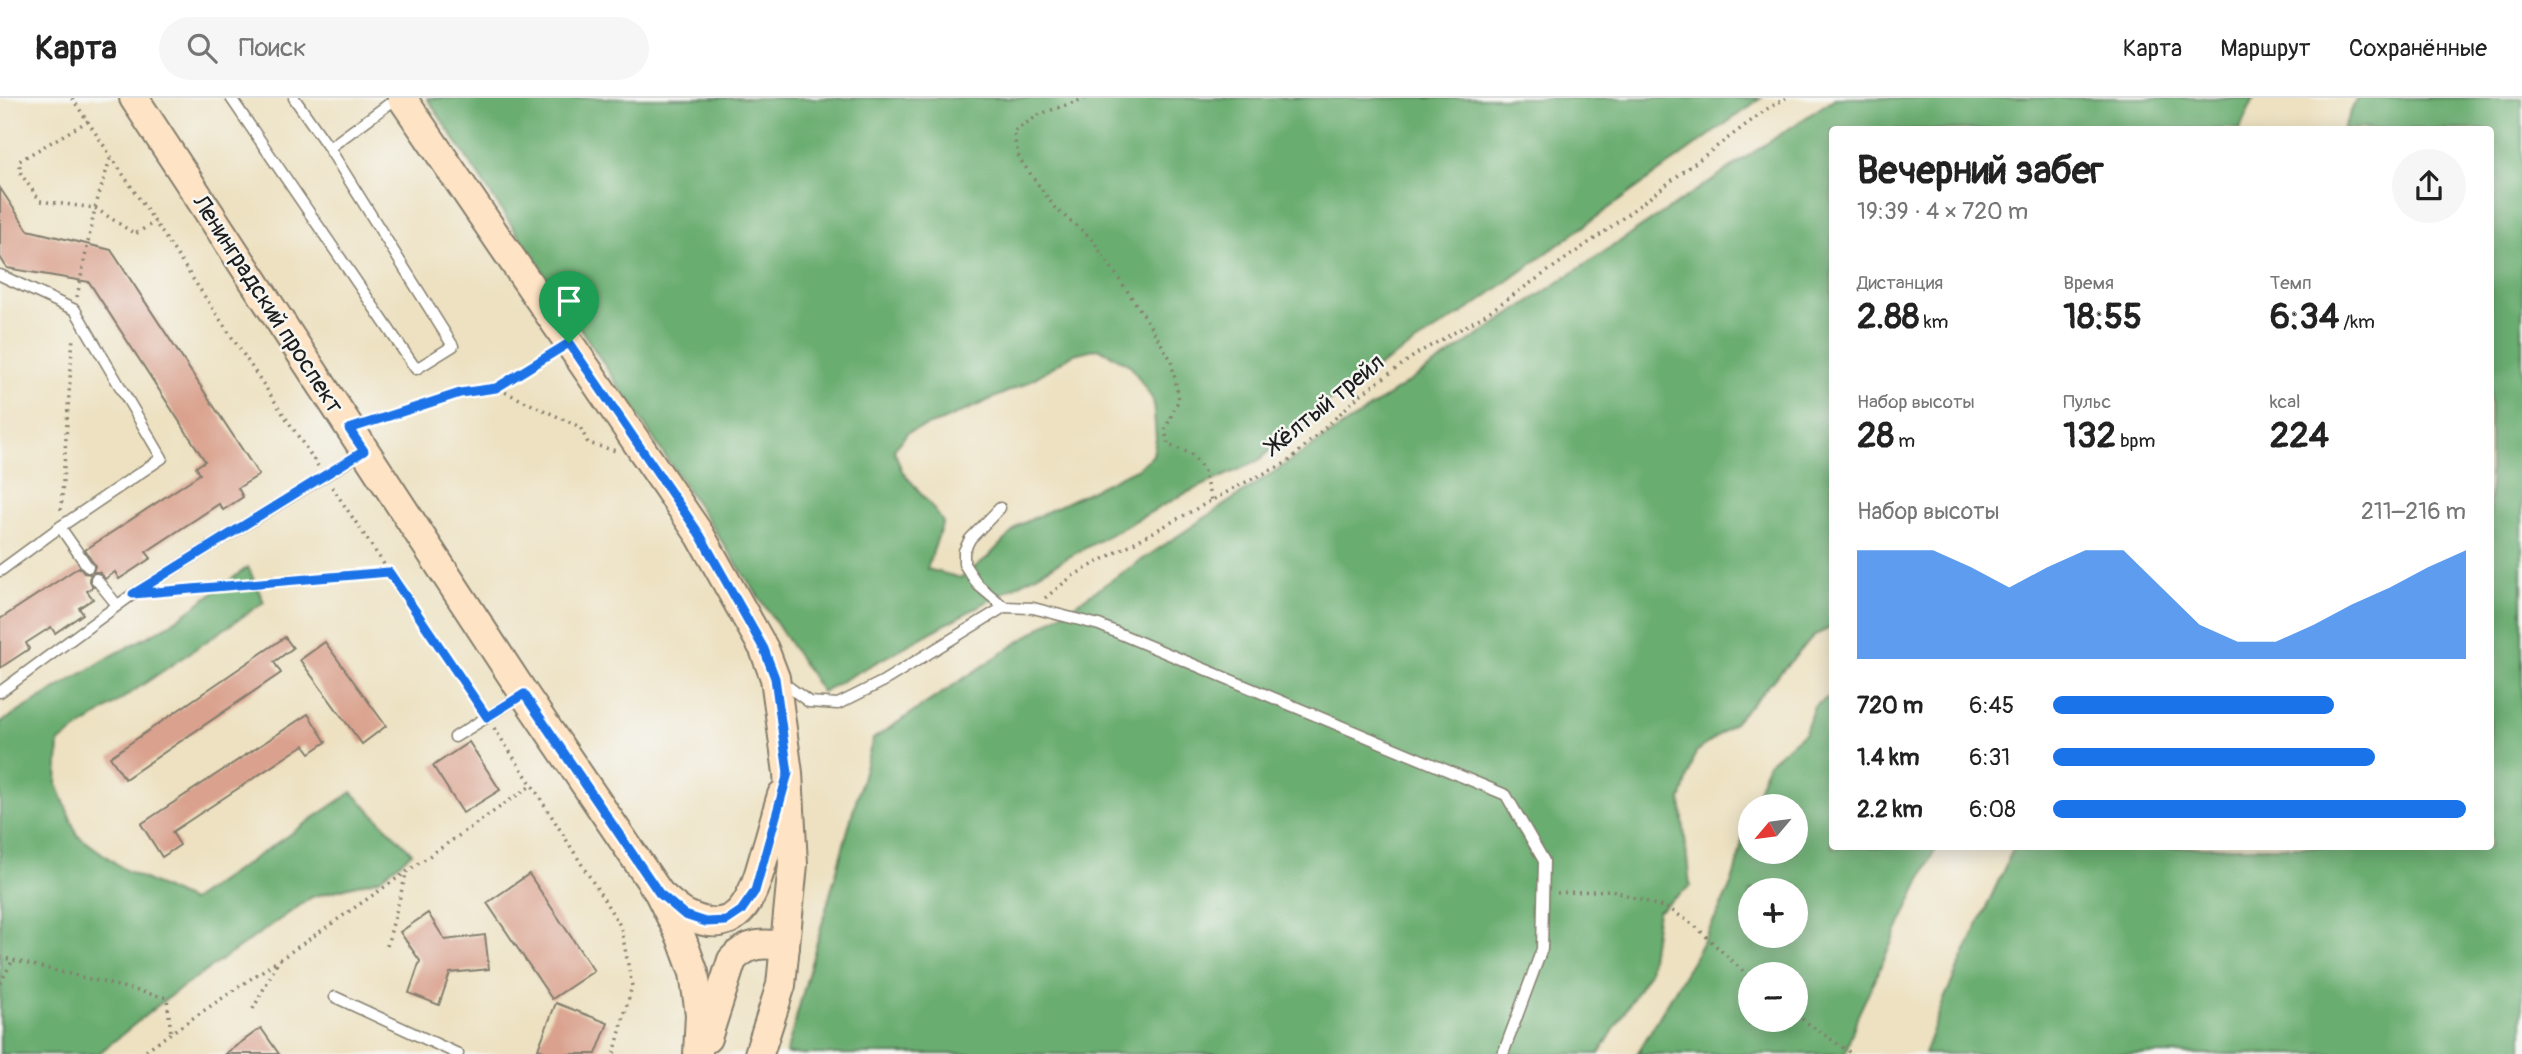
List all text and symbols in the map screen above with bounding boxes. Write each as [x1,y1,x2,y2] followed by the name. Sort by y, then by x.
[159,17,649,80] search box
[35,28,117,69] text: Карта
[183,29,221,67] icon: search
[239,32,307,64] text: Поиск
[2123,34,2182,63] text: Карта
[2220,34,2311,63] text: Маршрут
[2349,34,2487,63] text: Сохранённые
[1857,147,2104,195] text: Вечерний забег
[2392,149,2466,223] button: share
[185,189,349,419] street label: Ленинградский проспект
[1857,197,2028,226] text: 19:39 · 4 × 720 m
[539,271,599,343] pin
[1857,271,1943,295] text: Дистанция
[2063,271,2114,295] text: Время
[2270,271,2312,295] text: Темп
[550,282,588,320] icon: arrive
[1857,295,1920,339] text: 2.88
[2063,295,2142,339] text: 18:55
[2270,295,2339,339] text: 6:34
[1920,310,1948,334] text: km
[2339,310,2375,334] text: /km
[1257,348,1390,463] street label: Жёлтый трейл
[1857,390,1975,414] text: Набор высоты
[2063,390,2111,414] text: Пульс
[2270,390,2301,414] text: kcal
[1857,414,1894,458] text: 28
[2063,414,2116,458] text: 132
[2270,414,2329,458] text: 224
[1894,429,1915,453] text: m
[2116,429,2155,453] text: bpm
[1857,497,1999,526] text: Набор высоты
[2361,497,2466,526] text: 211–216 m
[1857,691,1923,720] text: 720 m
[1969,691,2014,720] text: 6:45
[1857,743,1919,772] text: 1.4 km
[1969,743,2010,772] text: 6:31
[1738,794,1808,864] north arrow
[1738,794,1808,1032] map controls
[1857,795,1923,824] text: 2.2 km
[1969,795,2016,824] text: 6:08
[1738,878,1808,948] button: +
[1738,962,1808,1032] button: −

